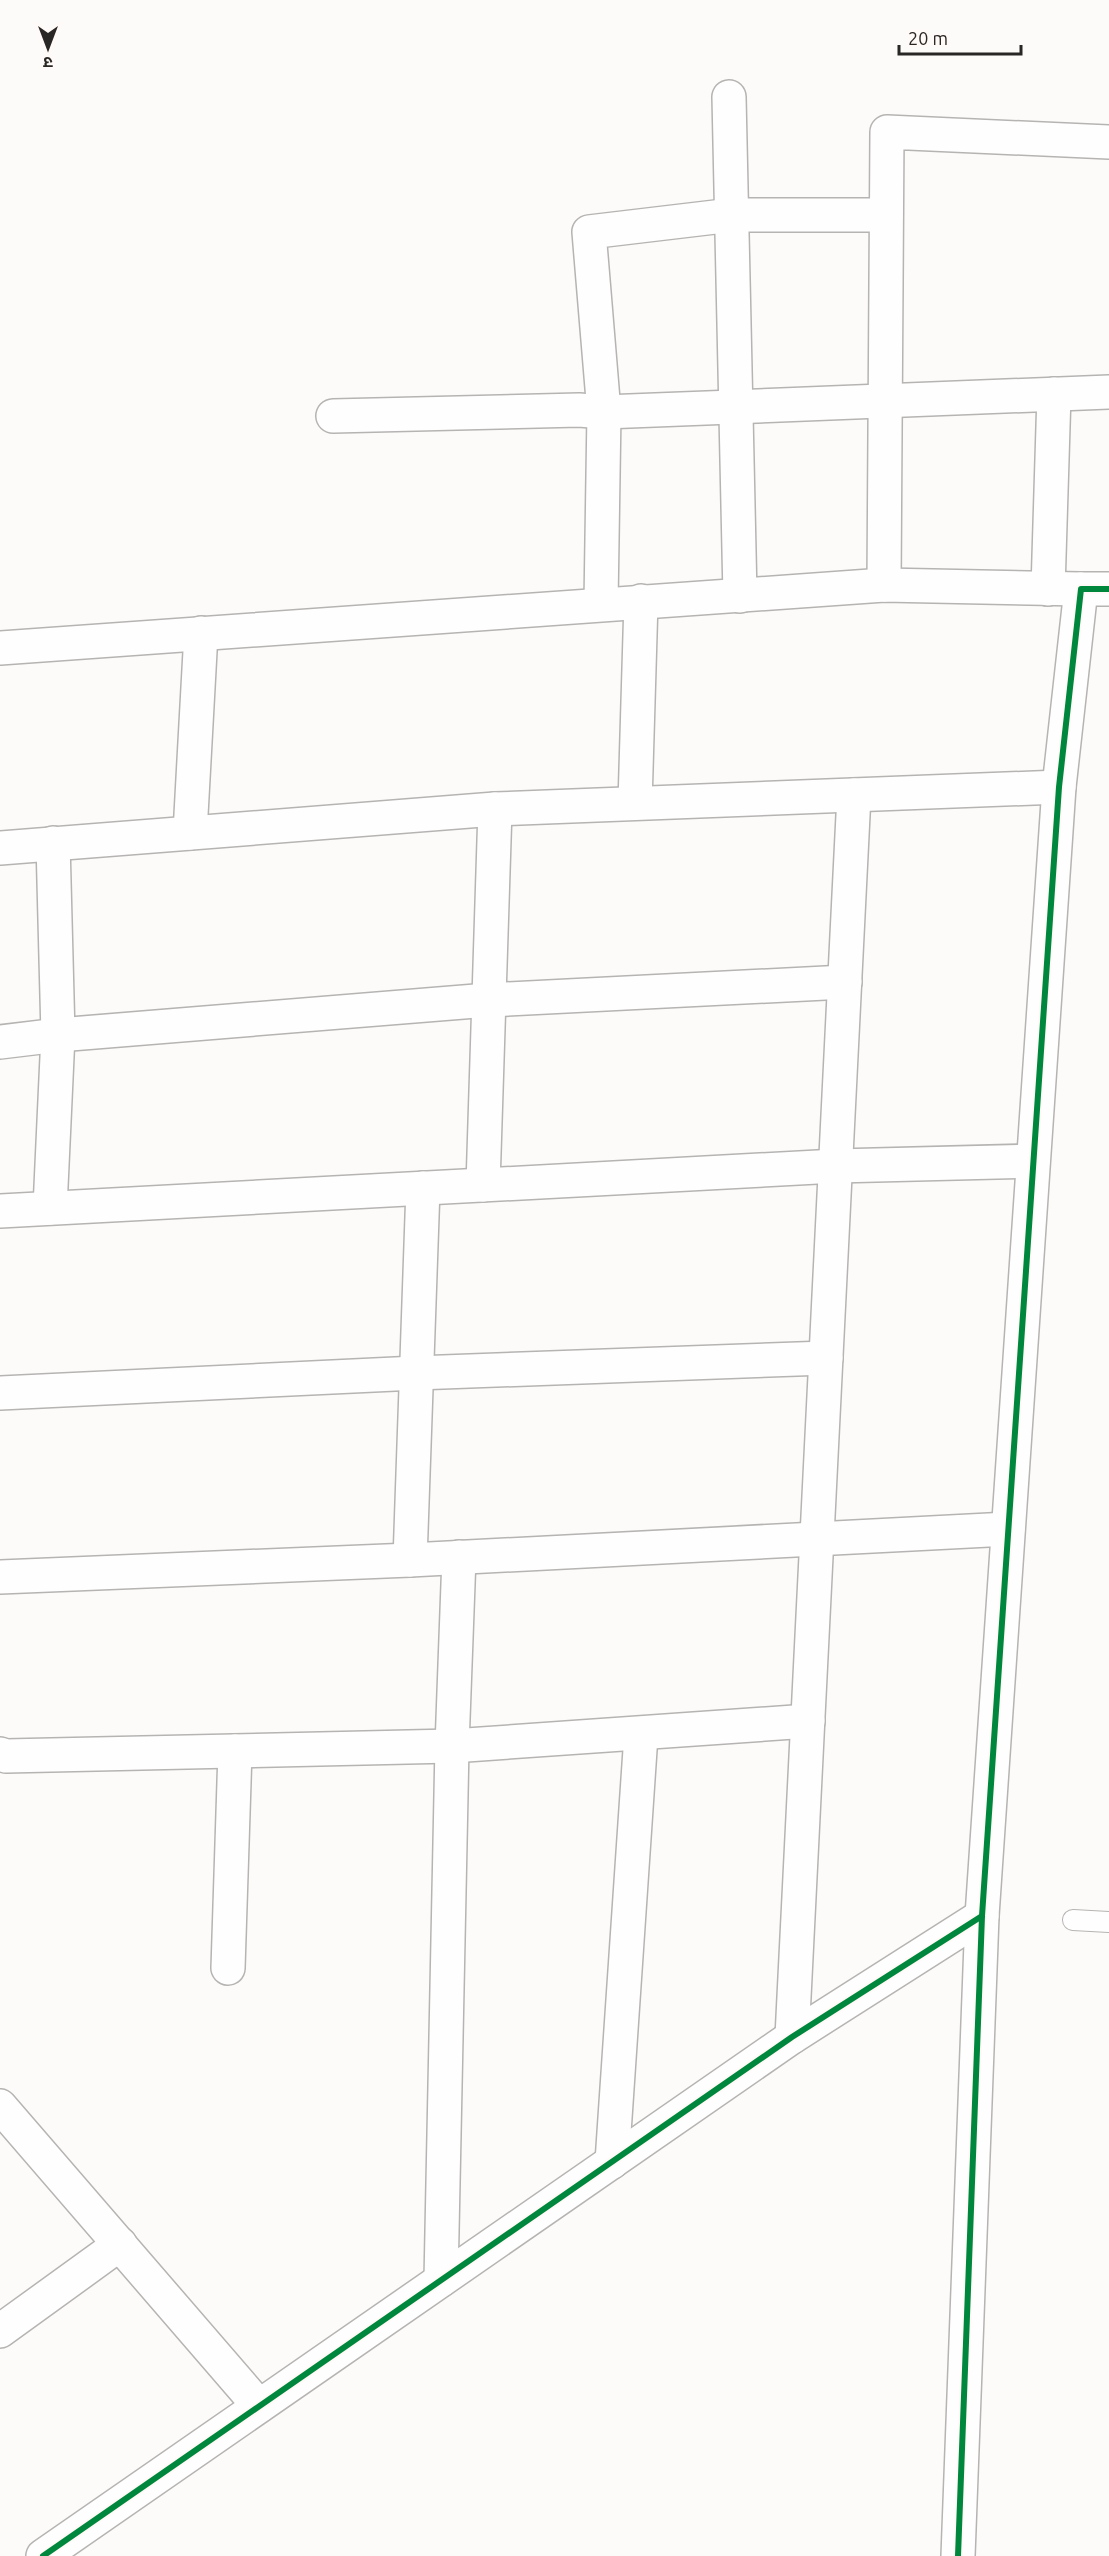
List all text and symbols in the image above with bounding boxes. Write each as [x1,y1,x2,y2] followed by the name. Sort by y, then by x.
[18,18,78,78] north arrow
[899,18,1020,56] scale bar
[908,28,948,48] text: 20 m
[43,54,53,72] text: उ

